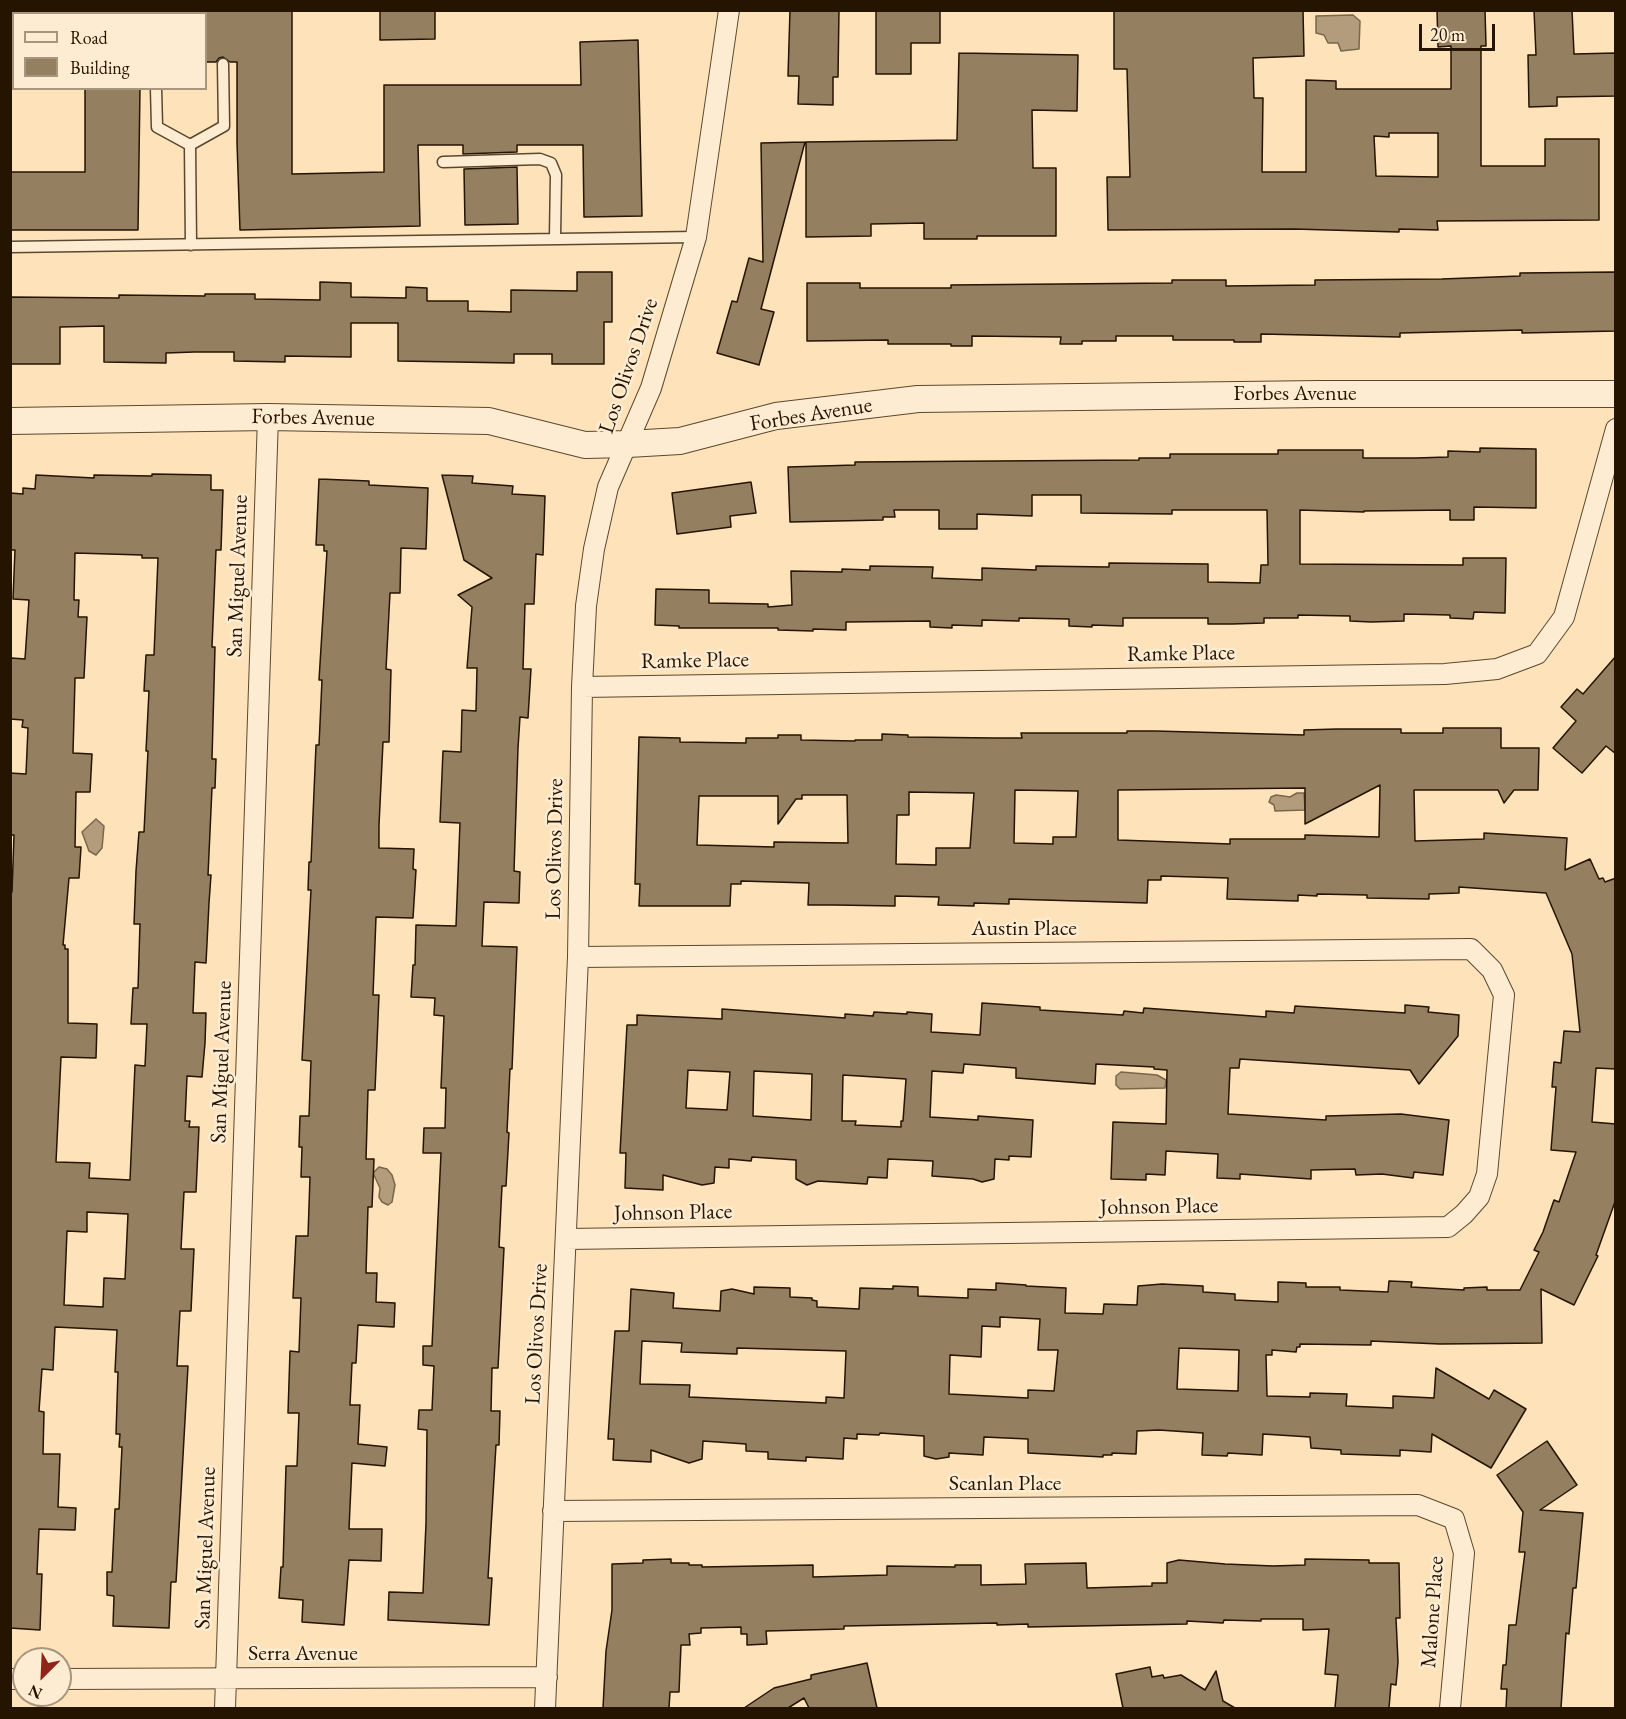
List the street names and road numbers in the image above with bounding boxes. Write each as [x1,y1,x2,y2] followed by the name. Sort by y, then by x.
[594,295,664,437] street label: Los Olivos Drive
[1233,381,1357,407] street label: Forbes Avenue
[748,392,874,438] street label: Forbes Avenue
[251,404,375,432] street label: Forbes Avenue
[222,494,254,658] street label: San Miguel Avenue
[1127,640,1235,668] street label: Ramke Place
[641,647,749,675] street label: Ramke Place
[541,778,569,920] street label: Los Olivos Drive
[971,916,1077,942] street label: Austin Place
[206,980,238,1144] street label: San Miguel Avenue
[1100,1193,1218,1221] street label: Johnson Place
[614,1199,732,1227] street label: Johnson Place
[520,1263,554,1405] street label: Los Olivos Drive
[190,1466,222,1630] street label: San Miguel Avenue
[949,1471,1061,1497] street label: Scanlan Place
[1416,1555,1450,1669] street label: Malone Place
[248,1641,358,1667] street label: Serra Avenue

